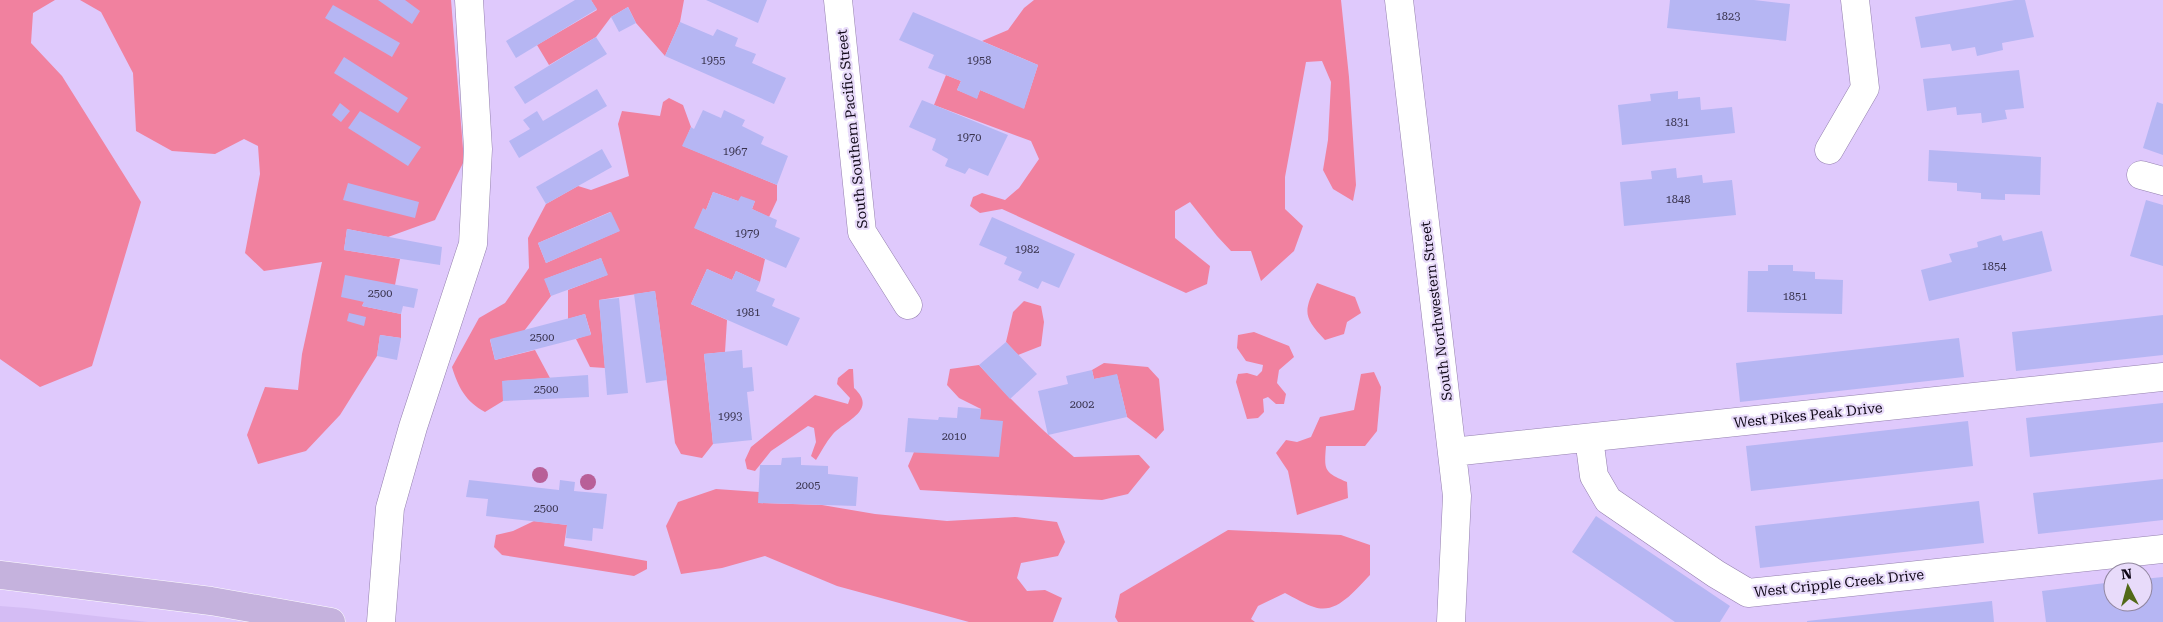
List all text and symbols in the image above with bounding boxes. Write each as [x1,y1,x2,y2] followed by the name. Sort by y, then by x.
[1716,10,1740,23] house number: 1823
[834,29,870,229] street label: South Southern Pacific Street
[701,54,725,67] house number: 1955
[967,54,991,67] house number: 1958
[1665,116,1689,129] house number: 1831
[957,131,981,144] house number: 1970
[723,145,747,158] house number: 1967
[1666,193,1690,206] house number: 1848
[1417,220,1455,402] street label: South Northwestern Street
[735,227,759,240] house number: 1979
[1015,243,1039,256] house number: 1982
[1982,260,2007,273] house number: 1854
[368,287,392,300] house number: 2500
[1783,290,1807,303] house number: 1851
[736,306,760,319] house number: 1981
[530,331,554,344] house number: 2500
[534,383,558,396] house number: 2500
[1070,398,1094,411] house number: 2002
[1733,399,1883,431] street label: West Pikes Peak Drive
[718,410,742,423] house number: 1993
[942,430,966,443] house number: 2010
[796,479,820,492] house number: 2005
[534,502,558,515] house number: 2500
[2103,562,2153,612] north arrow
[1753,566,1925,600] street label: West Cripple Creek Drive
[2120,566,2133,583] text: N

